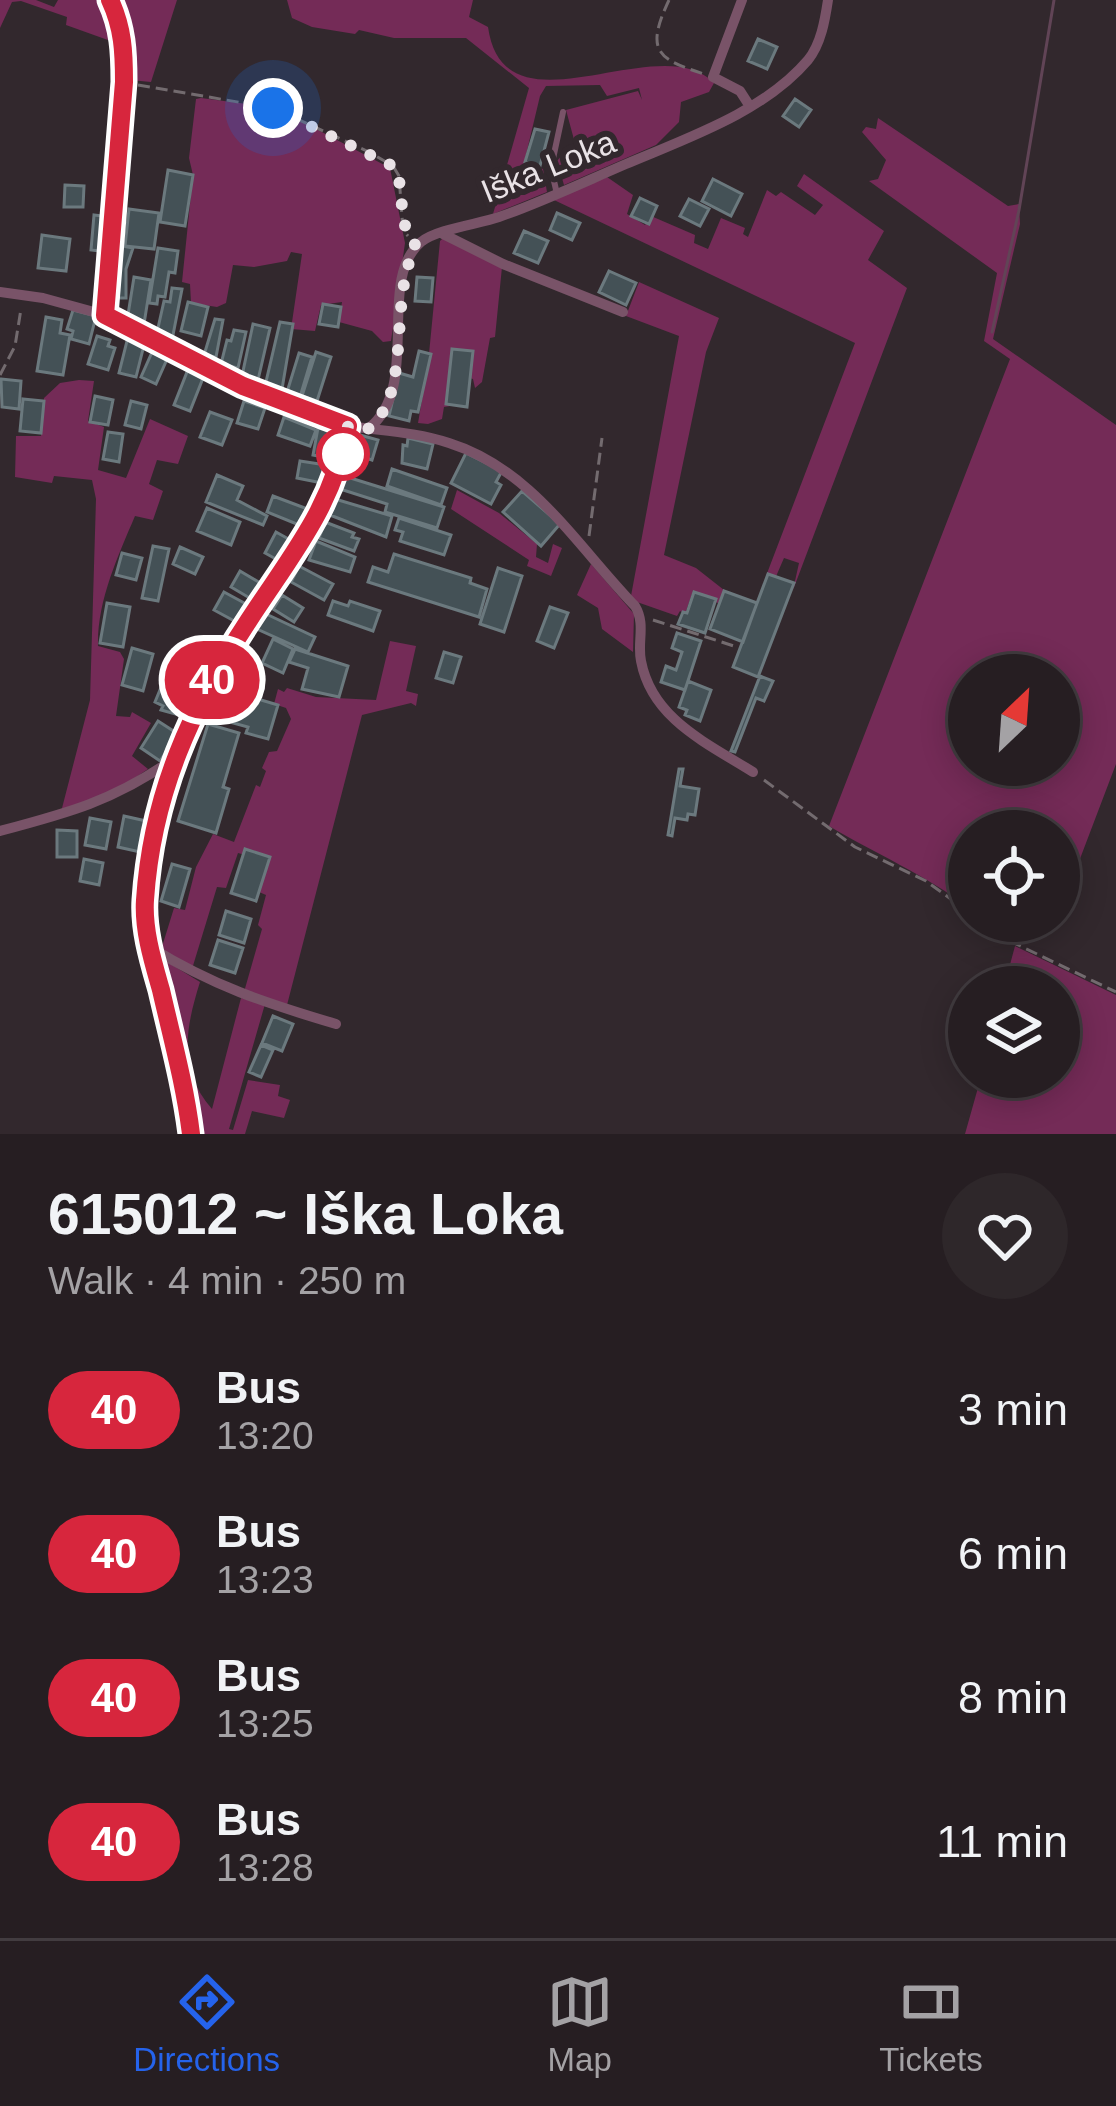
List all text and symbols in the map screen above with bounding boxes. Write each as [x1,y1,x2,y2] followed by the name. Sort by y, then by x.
[243,78,303,138] your location
[476,123,621,210] street label: Iška Loka
[318,429,368,479] unlabelled marker
[158,641,266,719] line badge: 40
[948,654,1080,786] north arrow
[948,654,1080,1098] map controls
[189,656,235,703] text: 40
[948,810,1080,942] button: locate
[948,966,1080,1098] button: layers
[942,1173,1068,1299] button: heart
[48,1182,563,1246] text: 615012 ~ Iška Loka
[48,1259,406,1302] text: Walk · 4 min · 250 m
[216,1362,301,1413] text: Bus
[958,1384,1068,1435] text: 3 min
[91,1386,137,1433] text: 40
[216,1414,314,1457] text: 13:20
[216,1506,301,1557] text: Bus
[958,1528,1068,1579] text: 6 min
[91,1530,137,1577] text: 40
[216,1558,314,1601] text: 13:23
[216,1650,301,1701] text: Bus
[958,1672,1068,1723] text: 8 min
[91,1674,137,1721] text: 40
[216,1702,314,1745] text: 13:25
[216,1794,301,1845] text: Bus
[936,1816,1068,1867] text: 11 min
[91,1818,137,1865] text: 40
[216,1846,314,1889] text: 13:28
[133,1969,280,2079] tab: Directions
[547,1969,613,2079] tab: Map
[879,1969,983,2079] tab: Tickets

